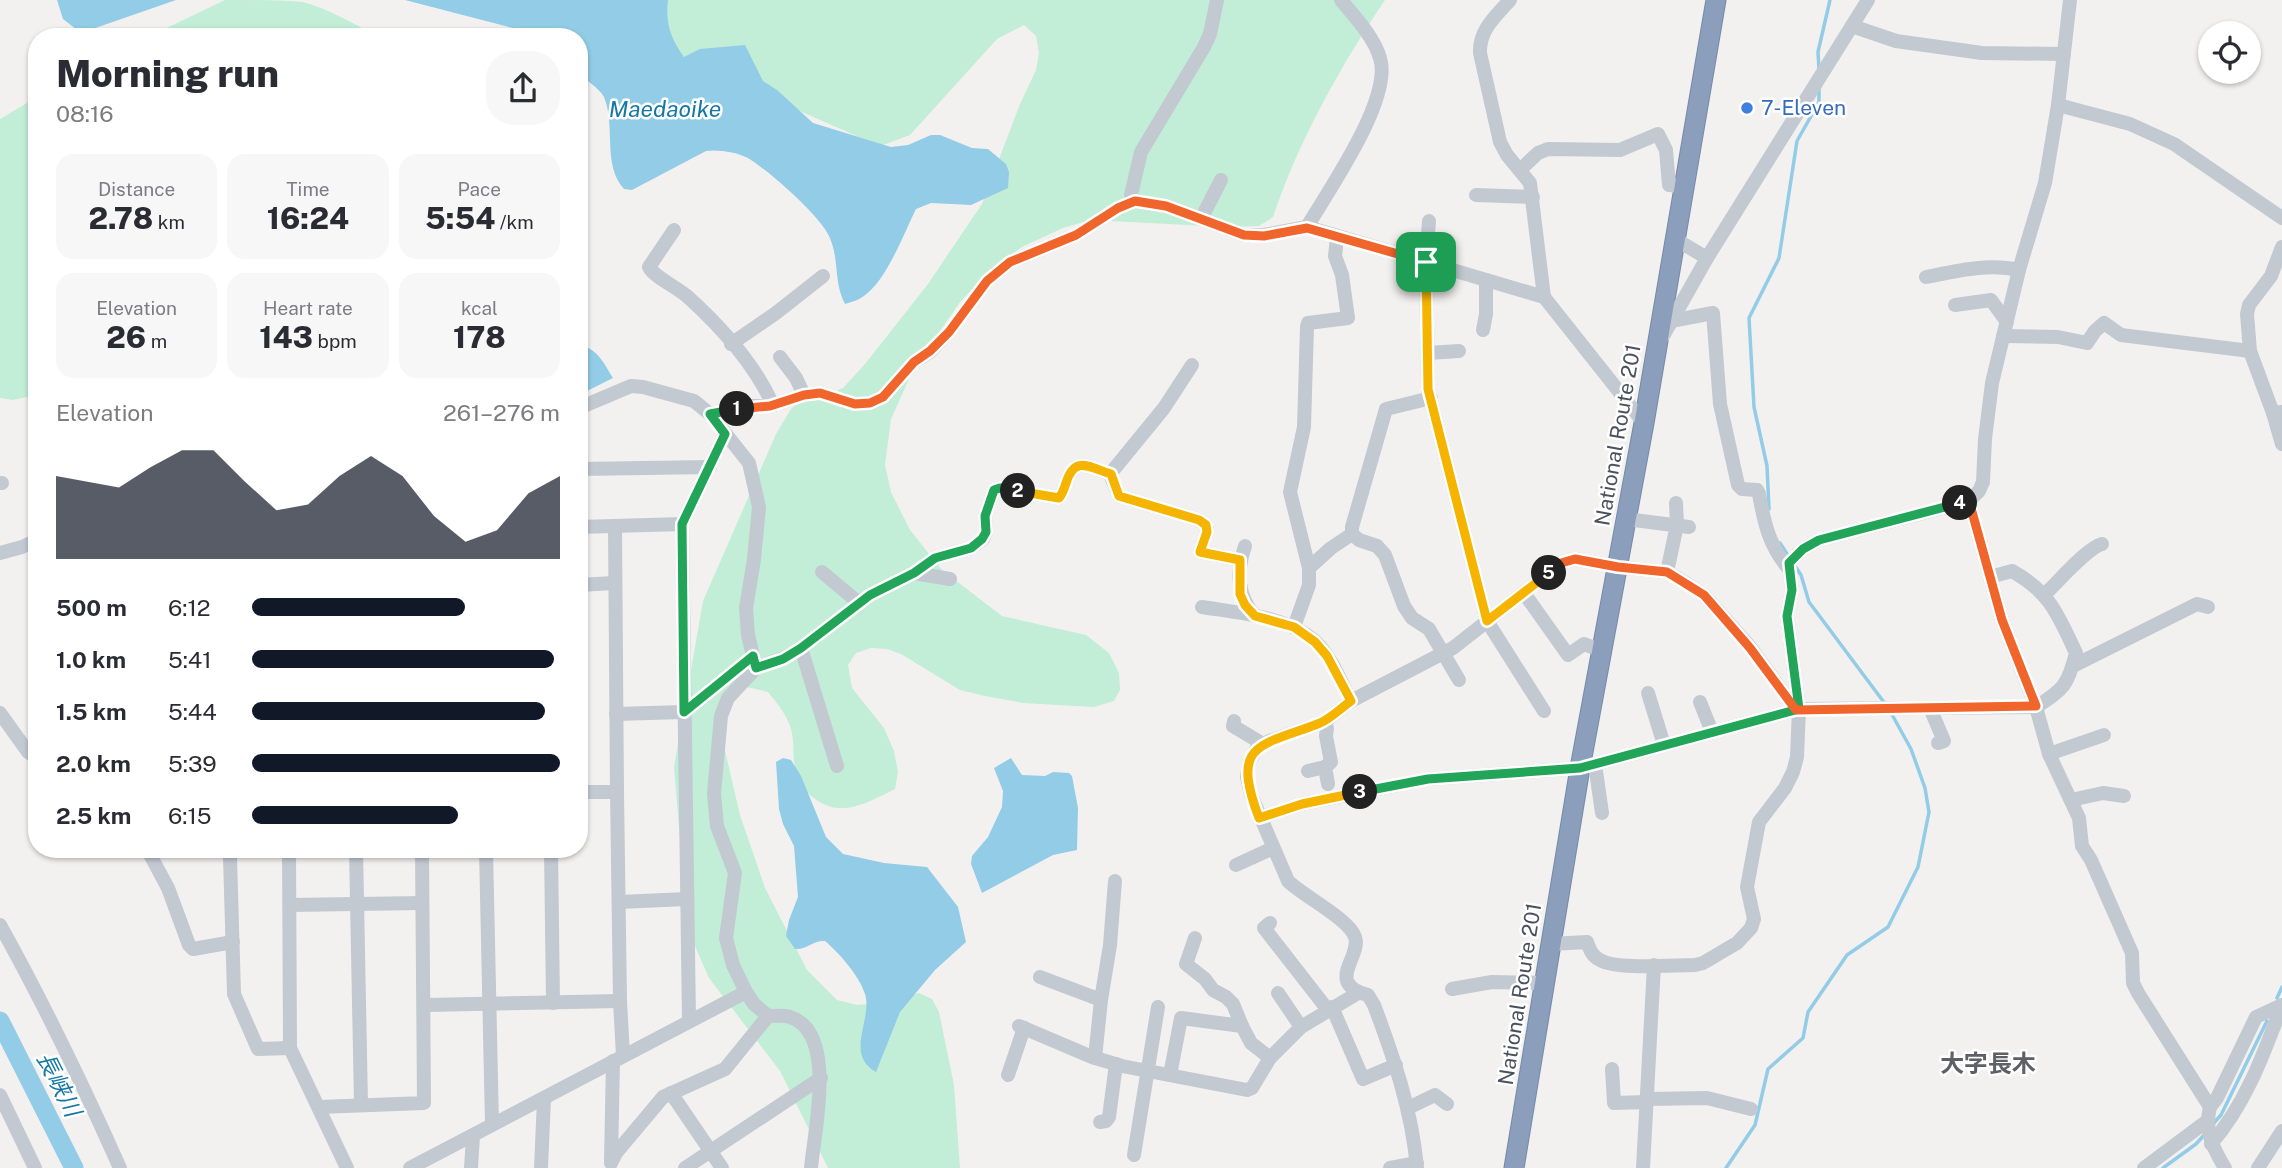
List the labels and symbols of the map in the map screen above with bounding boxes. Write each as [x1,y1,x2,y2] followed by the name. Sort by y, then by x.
[609,95,721,122] water label: Maedaoike
[1761,95,1846,120] place label: 7-Eleven
[1739,100,1755,116] marker: 7-Eleven
[1396,232,1456,292] pin
[1589,342,1646,528] street label: National Route 201
[720,392,754,426] pin: 1
[1000,474,1036,508] pin: 2
[1942,486,1978,520] pin: 4
[1532,556,1566,590] pin: 5
[1342,774,1378,810] pin: 3
[1493,901,1546,1087] street label: National Route 201
[32,1047,88,1123] water label: 長峡川
[1940,1049,2036,1077] district label: 大字長木

